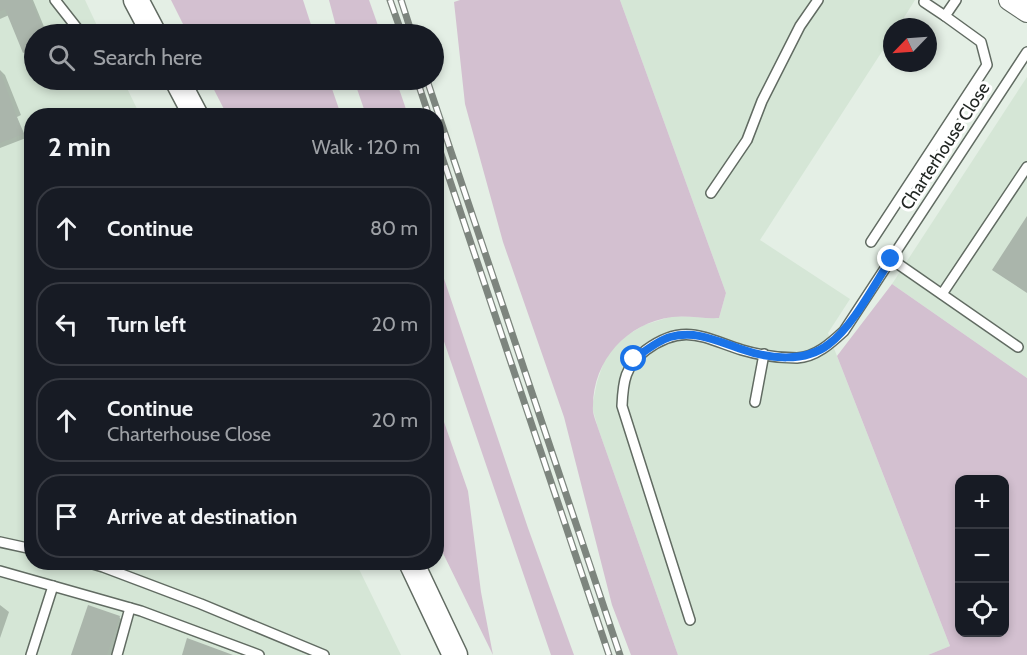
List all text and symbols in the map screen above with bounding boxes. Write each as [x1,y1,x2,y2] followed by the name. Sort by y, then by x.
[883,18,937,72] north arrow
[24,24,444,90] search box
[45,41,78,74] icon: search
[93,44,202,71] text: Search here
[896,78,994,214] street label: Charterhouse Close
[48,131,111,163] text: 2 min
[312,135,420,159] text: Walk · 120 m
[50,212,83,245] icon: ahead
[107,215,193,242] text: Continue
[370,216,418,240] text: 80 m
[877,245,903,271] route end
[50,308,83,341] icon: left
[107,311,186,338] text: Turn left
[372,312,418,336] text: 20 m
[620,345,646,371] route start
[107,395,193,422] text: Continue
[50,404,83,437] icon: ahead
[372,408,418,432] text: 20 m
[107,422,271,446] text: Charterhouse Close
[955,475,1009,637] map controls
[955,475,1009,529] button: +
[50,500,83,533] icon: arrive
[107,503,297,530] text: Arrive at destination
[955,529,1009,583] button: −
[955,583,1009,637] button: locate

